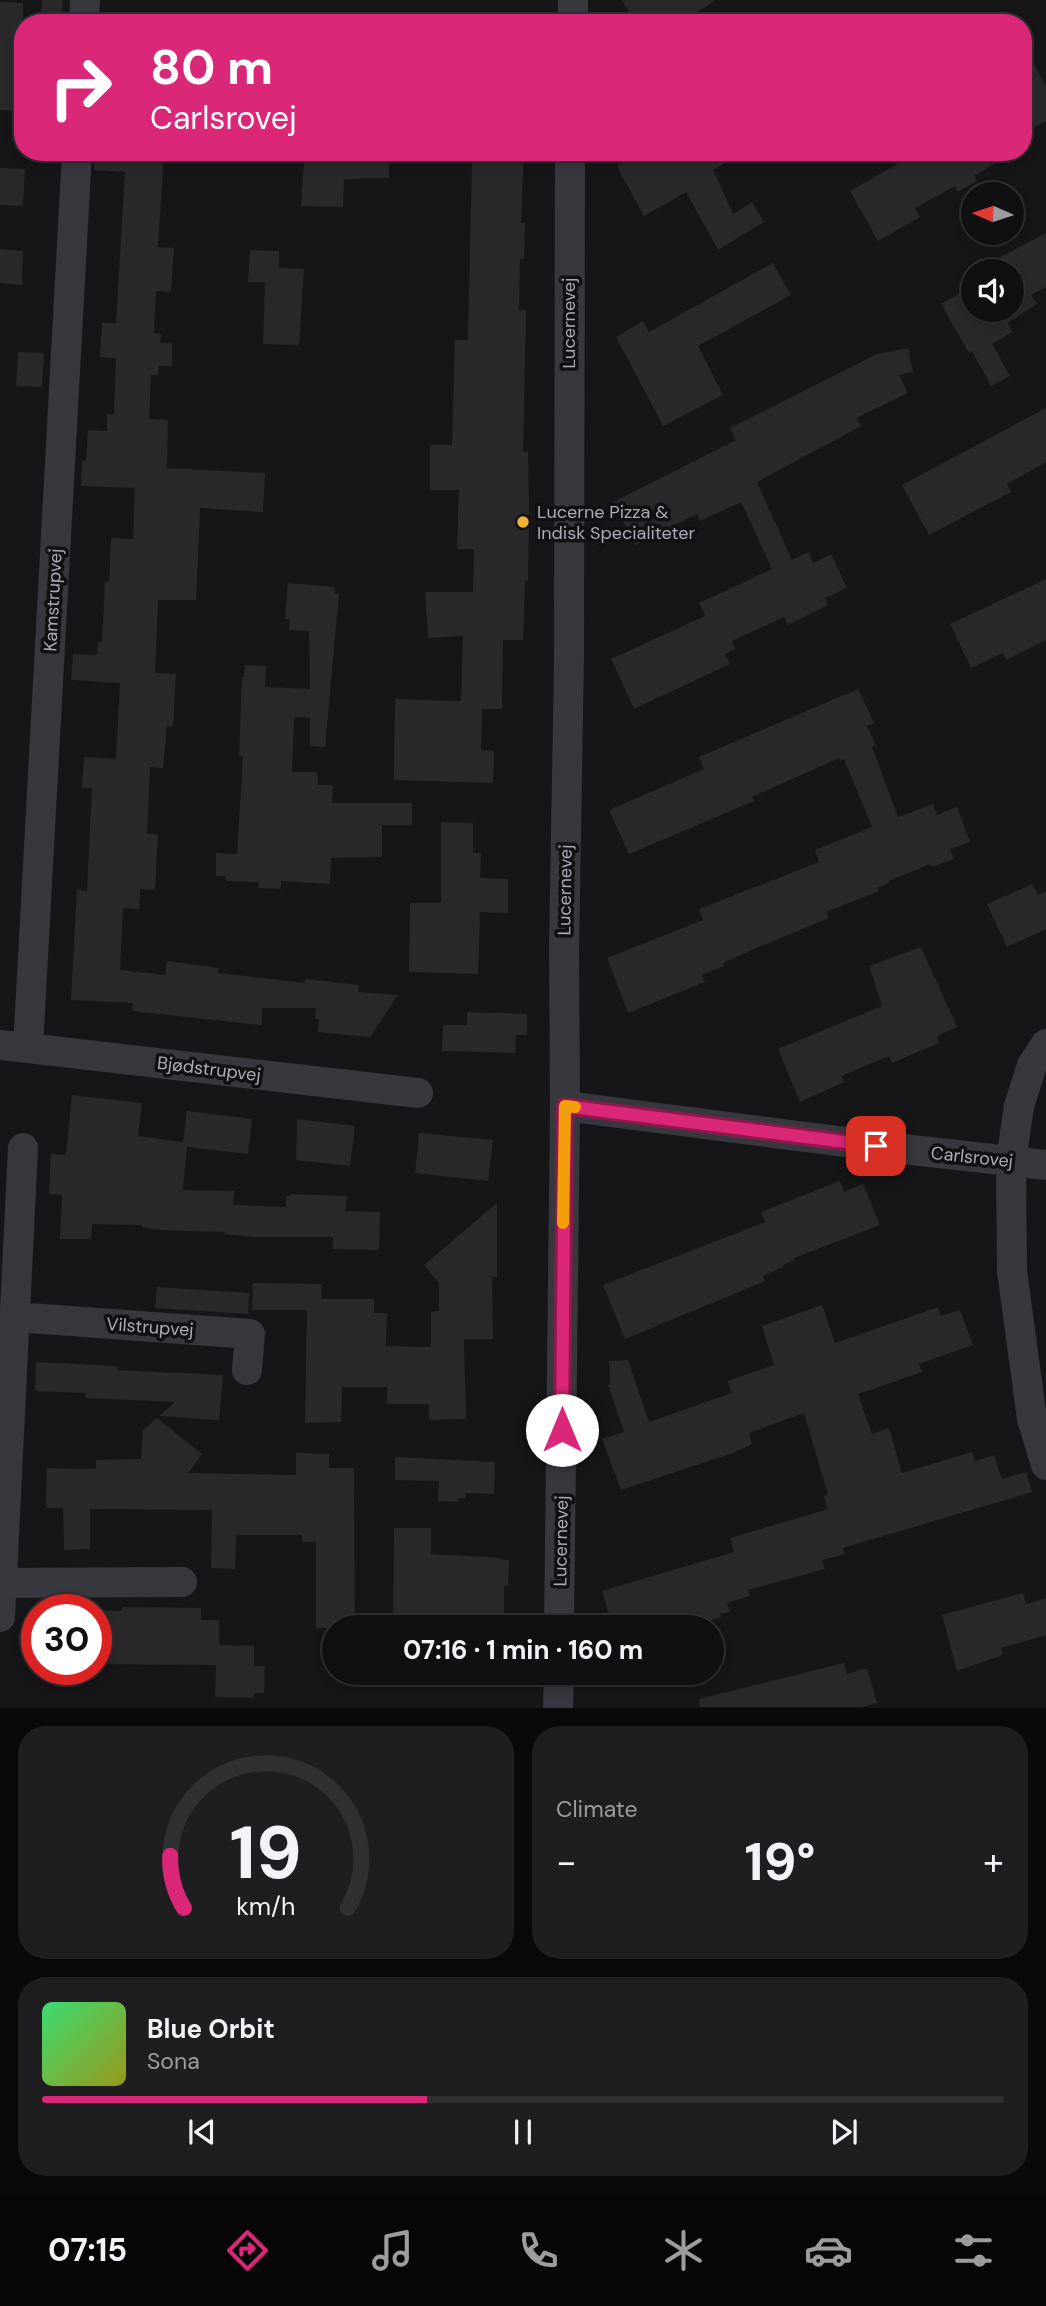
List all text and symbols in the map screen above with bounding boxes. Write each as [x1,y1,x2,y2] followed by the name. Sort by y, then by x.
[150,35,273,99] text: 80 m
[35,42,126,133] icon: right
[150,97,297,139] text: Carlsrovej
[961,182,1024,245] north arrow
[961,182,1024,322] map controls
[961,259,1024,322] button: sound
[557,278,581,368] street label: Lucernevej
[537,500,695,545] place label: Lucerne Pizza & Indisk Specialiteter
[515,514,531,530] marker: Lucerne Pizza & Indisk Specialiteter
[38,548,68,652] street label: Kamstrupvej
[552,844,578,936] street label: Lucernevej
[156,1051,262,1087] street label: Bjødstrupvej
[846,1116,906,1176] pin
[857,1127,895,1165] icon: arrive
[930,1141,1014,1173] street label: Carlsrovej
[106,1312,194,1342] street label: Vilstrupvej
[525,1393,599,1467] position arrow
[548,1495,574,1587] street label: Lucernevej
[21,1594,112,1685] speed limit sign: 30
[403,1633,643,1667] text: 07:16 · 1 min · 160 m
[556,1794,638,1824] text: Climate
[230,1807,302,1902] text: 19
[745,1828,815,1896] text: 19°
[556,1837,577,1887] text: −
[983,1837,1004,1887] text: +
[236,1890,296,1923] text: km/h
[147,2012,275,2046] text: Blue Orbit
[147,2046,200,2076] text: Sona
[183,2113,221,2151] icon: previous
[504,2113,542,2151] icon: pause
[825,2113,863,2151] icon: next
[223,2226,272,2275] icon: directions
[368,2226,417,2275] icon: music
[514,2226,563,2275] icon: phone
[659,2226,708,2275] icon: climate
[804,2226,853,2275] icon: car
[949,2226,998,2275] icon: filters
[48,2229,127,2271] text: 07:15

